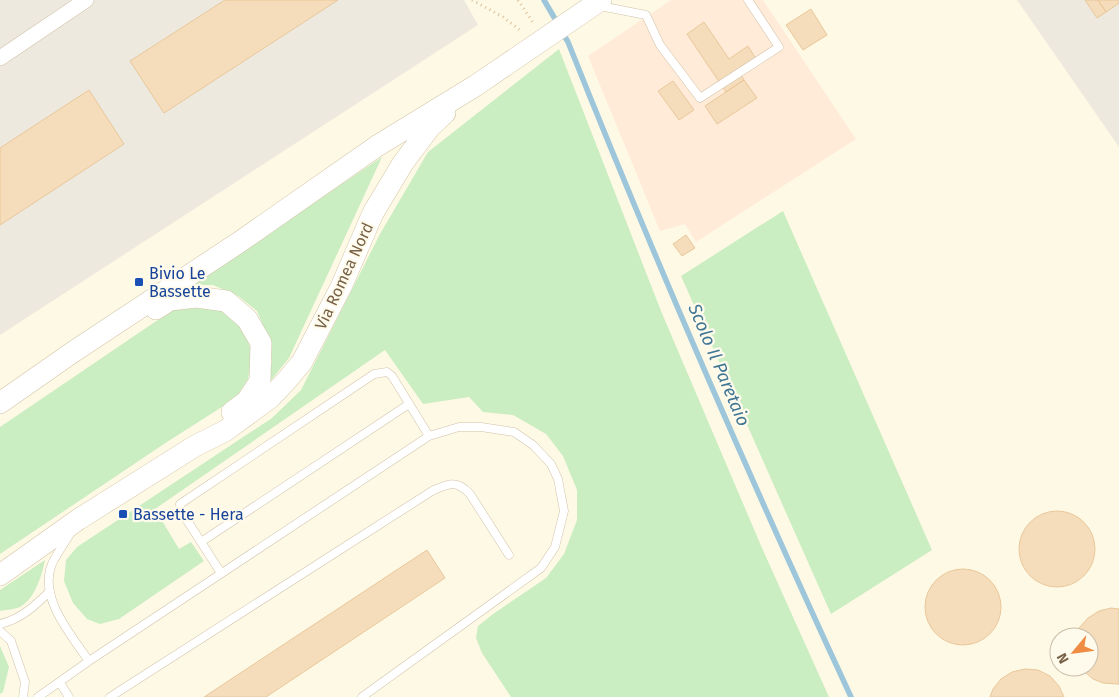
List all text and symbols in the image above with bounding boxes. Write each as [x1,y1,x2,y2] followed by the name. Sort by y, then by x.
[311,219,377,333] street label: Via Romea Nord
[149,264,211,301] place label: Bivio Le Bassette
[133,276,145,288] marker: Bivio Le Bassette
[683,300,755,430] water label: Scolo Il Paretaio
[133,505,244,524] place label: Bassette - Hera
[117,508,129,520] marker: Bassette - Hera
[1049,627,1099,677] north arrow
[1053,650,1073,666] text: N

